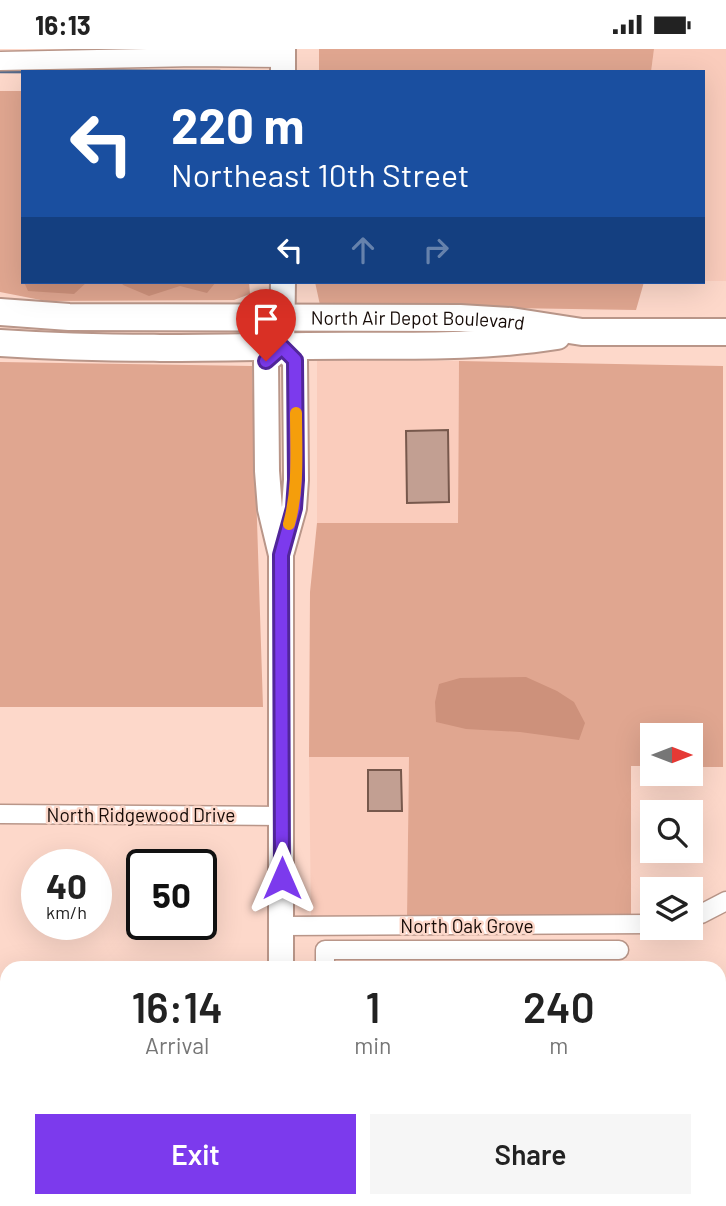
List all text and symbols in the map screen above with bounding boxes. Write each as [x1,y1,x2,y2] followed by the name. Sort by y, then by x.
[35,9,91,40] text: 16:13
[171,95,305,154] text: 220 m
[56,98,147,189] icon: left
[171,155,469,193] text: Northeast 10th Street
[271,231,309,269] icon: left
[344,231,382,269] icon: ahead
[417,231,455,269] icon: right
[236,289,296,361] pin
[247,300,285,338] icon: arrive
[311,306,527,334] street label: North Air Depot Boulevard
[640,723,704,786] north arrow
[640,723,703,940] map controls
[640,800,703,863] button: search
[47,803,235,826] street label: North Ridgewood Drive
[245,841,319,915] position arrow
[126,849,217,940] speed limit sign: 50
[46,864,87,906] text: 40
[640,877,703,940] button: layers
[46,901,87,923] text: km/h
[400,914,534,937] street label: North Oak Grove
[131,981,223,1031] text: 16:14
[365,981,380,1031] text: 1
[523,981,595,1031] text: 240
[145,1031,209,1059] text: Arrival
[354,1031,392,1059] text: min
[549,1031,568,1059] text: m
[35,1114,356,1194] button: Exit
[370,1114,691,1194] button: Share

